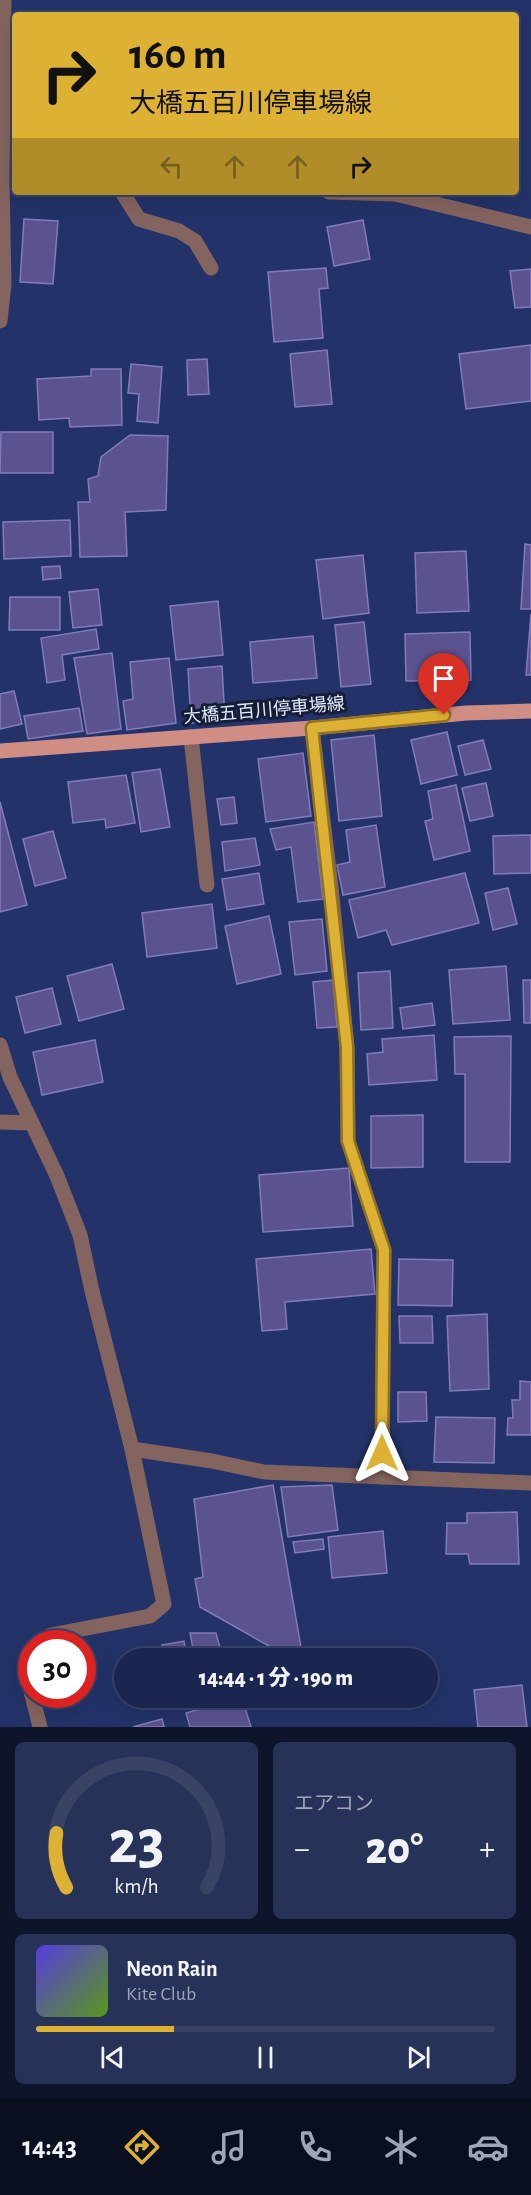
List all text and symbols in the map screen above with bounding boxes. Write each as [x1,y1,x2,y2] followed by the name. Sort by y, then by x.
[129,34,227,76] text: 160 m
[30,36,108,114] icon: right
[129,90,372,117] text: 大橋五百川停車場線
[155,150,188,183] icon: left
[218,150,251,183] icon: ahead
[281,150,314,183] icon: ahead
[344,150,377,183] icon: right
[418,653,469,715] pin
[427,662,460,695] icon: arrive
[182,693,345,727] street label: 大橋五百川停車場線
[350,1421,414,1485] position arrow
[18,1630,96,1708] speed limit sign: 30
[199,1667,353,1689] text: 14:44 · 1 分 · 190 m
[294,1794,374,1814] text: エアコン
[108,1812,165,1874] text: 23
[365,1827,424,1872] text: 20°
[294,1833,310,1866] text: −
[479,1833,495,1866] text: +
[114,1876,159,1897] text: km/h
[126,1958,218,1980] text: Neon Rain
[126,1984,196,2004] text: Kite Club
[96,2041,129,2074] icon: previous
[249,2041,282,2074] icon: pause
[402,2041,435,2074] icon: next
[121,2126,163,2168] icon: directions
[208,2126,250,2168] icon: music
[294,2126,336,2168] icon: phone
[380,2126,422,2168] icon: climate
[467,2126,509,2168] icon: car
[22,2133,77,2160] text: 14:43

